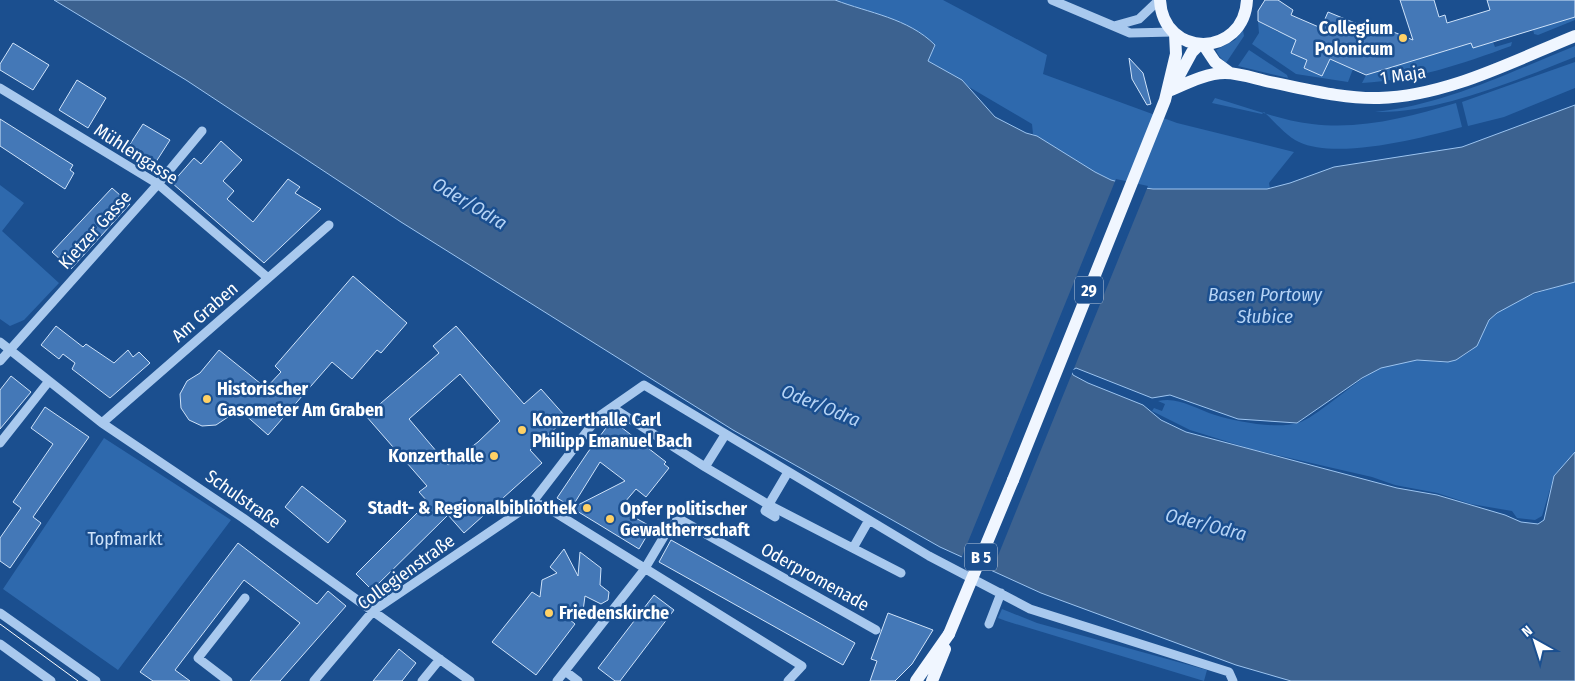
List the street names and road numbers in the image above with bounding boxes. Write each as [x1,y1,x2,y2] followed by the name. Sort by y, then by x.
[1379,61,1428,89] street label: 1 Maja
[90,119,182,189] street label: Mühlengasse
[54,186,136,274] street label: Kietzer Gasse
[1075,276,1103,304] road number: 29
[167,277,243,347] street label: Am Graben
[201,465,285,533] street label: Schulstraße
[353,529,459,615] street label: Collegienstraße
[757,538,873,616] street label: Oderpromenade
[965,544,997,570] road number: B 5

